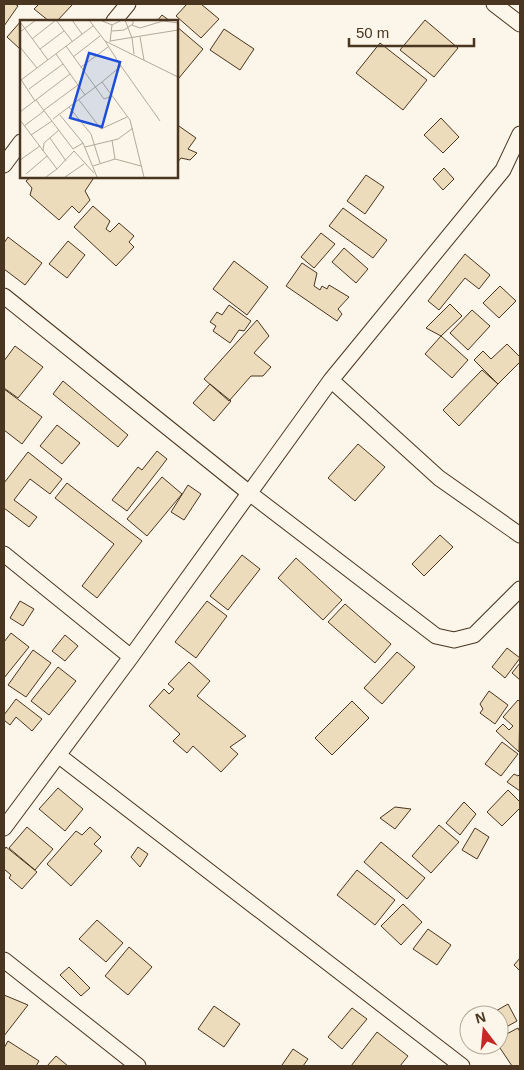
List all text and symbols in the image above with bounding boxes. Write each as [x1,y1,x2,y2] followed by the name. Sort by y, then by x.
[349,15,474,47] scale bar
[20,20,178,178] inset map
[356,24,389,41] text: 50 m
[459,1005,509,1055] north arrow
[473,1008,487,1027] text: N

